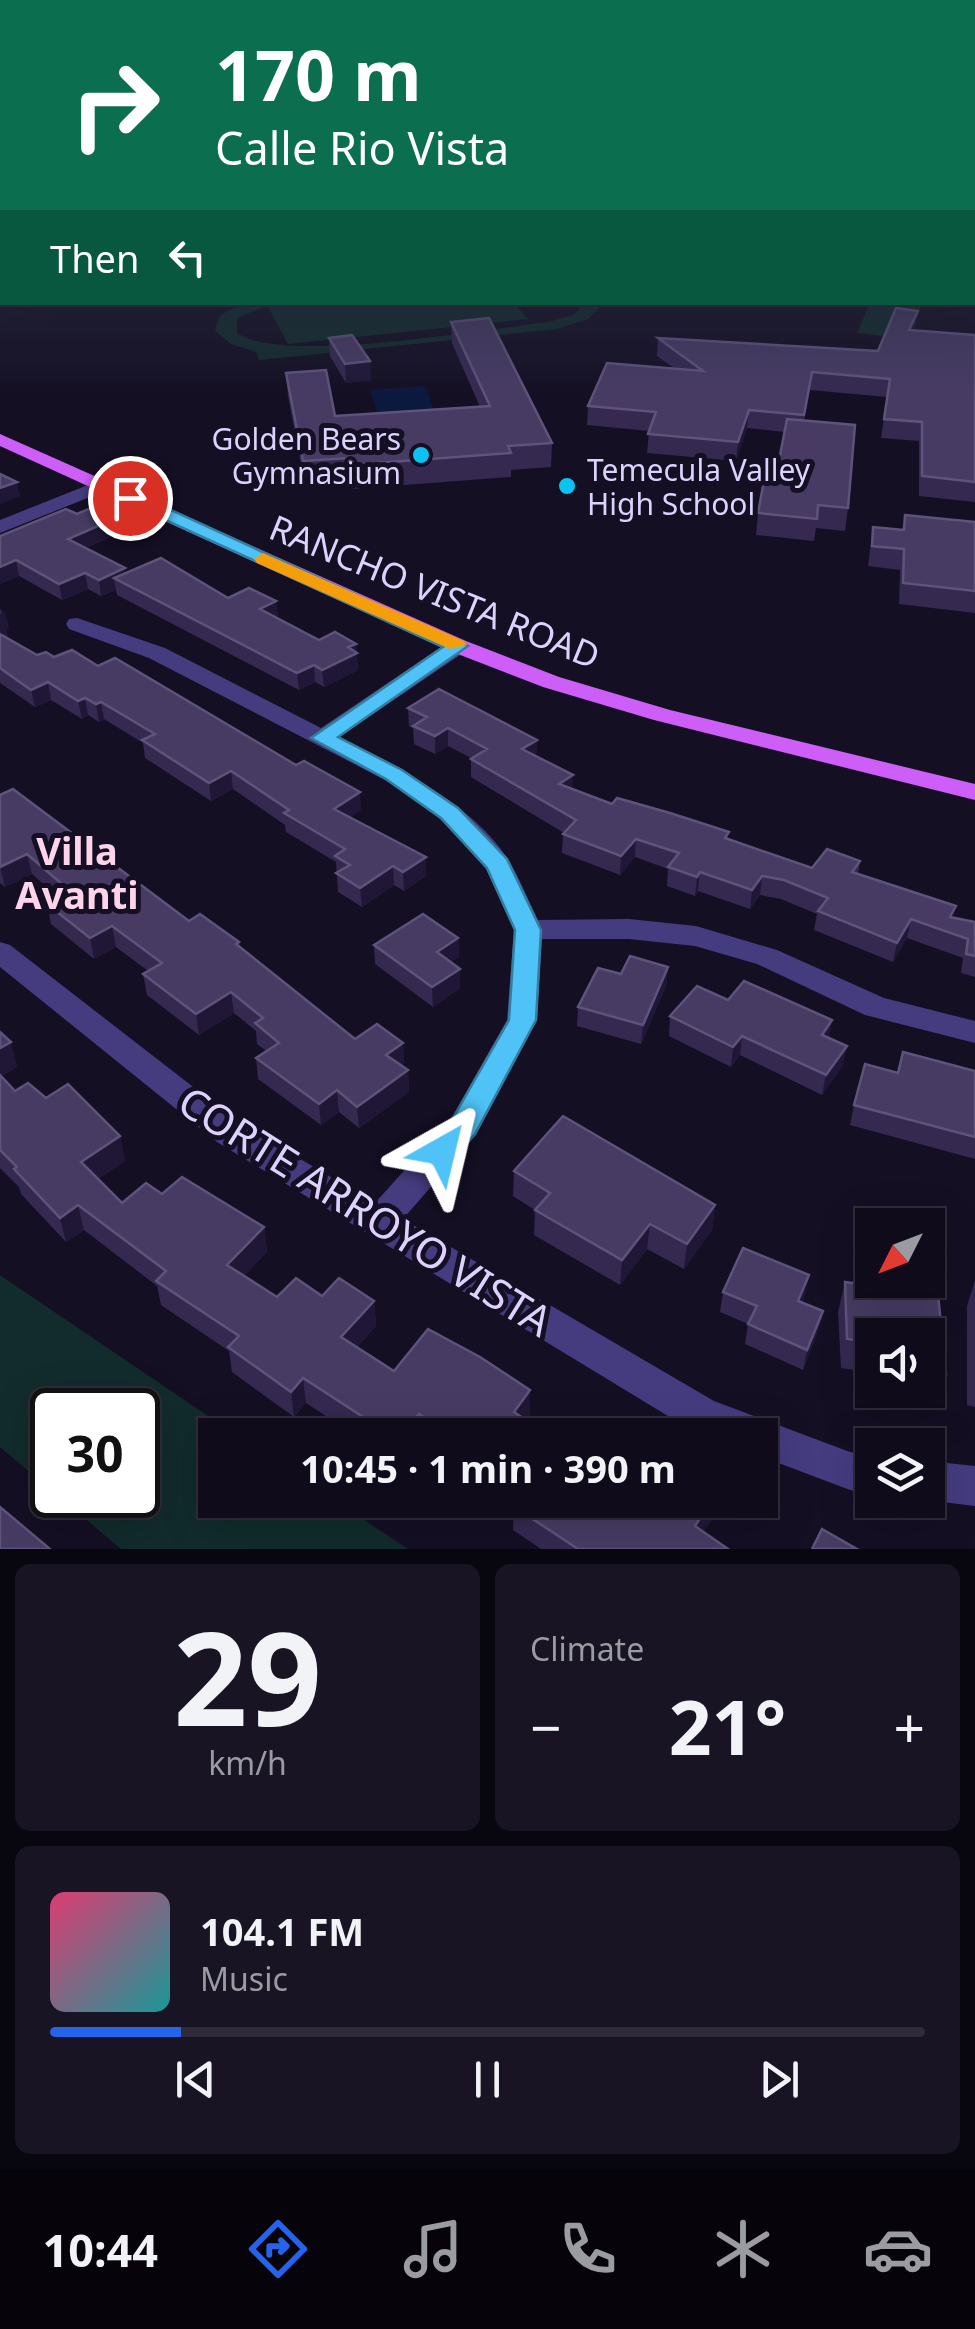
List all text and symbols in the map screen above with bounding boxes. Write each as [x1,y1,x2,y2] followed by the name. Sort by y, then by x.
[215,26,422,122] text: 170 m
[50,40,180,170] icon: right
[215,117,509,178] text: Calle Rio Vista
[160,230,215,285] icon: left
[50,232,140,284] text: Then
[212,418,401,493] place label: Golden Bears Gymnasium
[410,444,432,466] marker: Golden Bears Gymnasium
[587,449,811,524] place label: Temecula Valley High School
[88,456,173,541] pin
[103,471,158,526] icon: arrive
[556,475,578,497] marker: Temecula Valley High School
[263,503,607,679] street label: RANCHO VISTA ROAD
[15,824,139,920] district label: Villa Avanti
[169,1072,564,1348] street label: CORTE ARROYO VISTA
[390,1099,494,1203] position arrow
[855,1208,945,1298] north arrow
[855,1208,945,1518] map controls
[855,1318,945,1408] button: sound
[30,1388,160,1518] speed limit sign: 30
[855,1428,945,1518] button: layers
[300,1442,676,1494] text: 10:45 · 1 min · 390 m
[173,1587,322,1764] text: 29
[530,1627,644,1670] text: Climate
[669,1675,786,1777] text: 21°
[530,1689,561,1764] text: −
[894,1689,925,1764] text: +
[208,1741,287,1784] text: km/h
[200,1905,364,1957] text: 104.1 FM
[200,1957,288,2000] text: Music
[168,2052,223,2107] icon: previous
[460,2052,515,2107] icon: pause
[752,2052,807,2107] icon: next
[243,2214,313,2284] icon: directions
[398,2214,468,2284] icon: music
[553,2214,623,2284] icon: phone
[708,2214,778,2284] icon: climate
[863,2214,933,2284] icon: car
[42,2219,158,2280] text: 10:44

